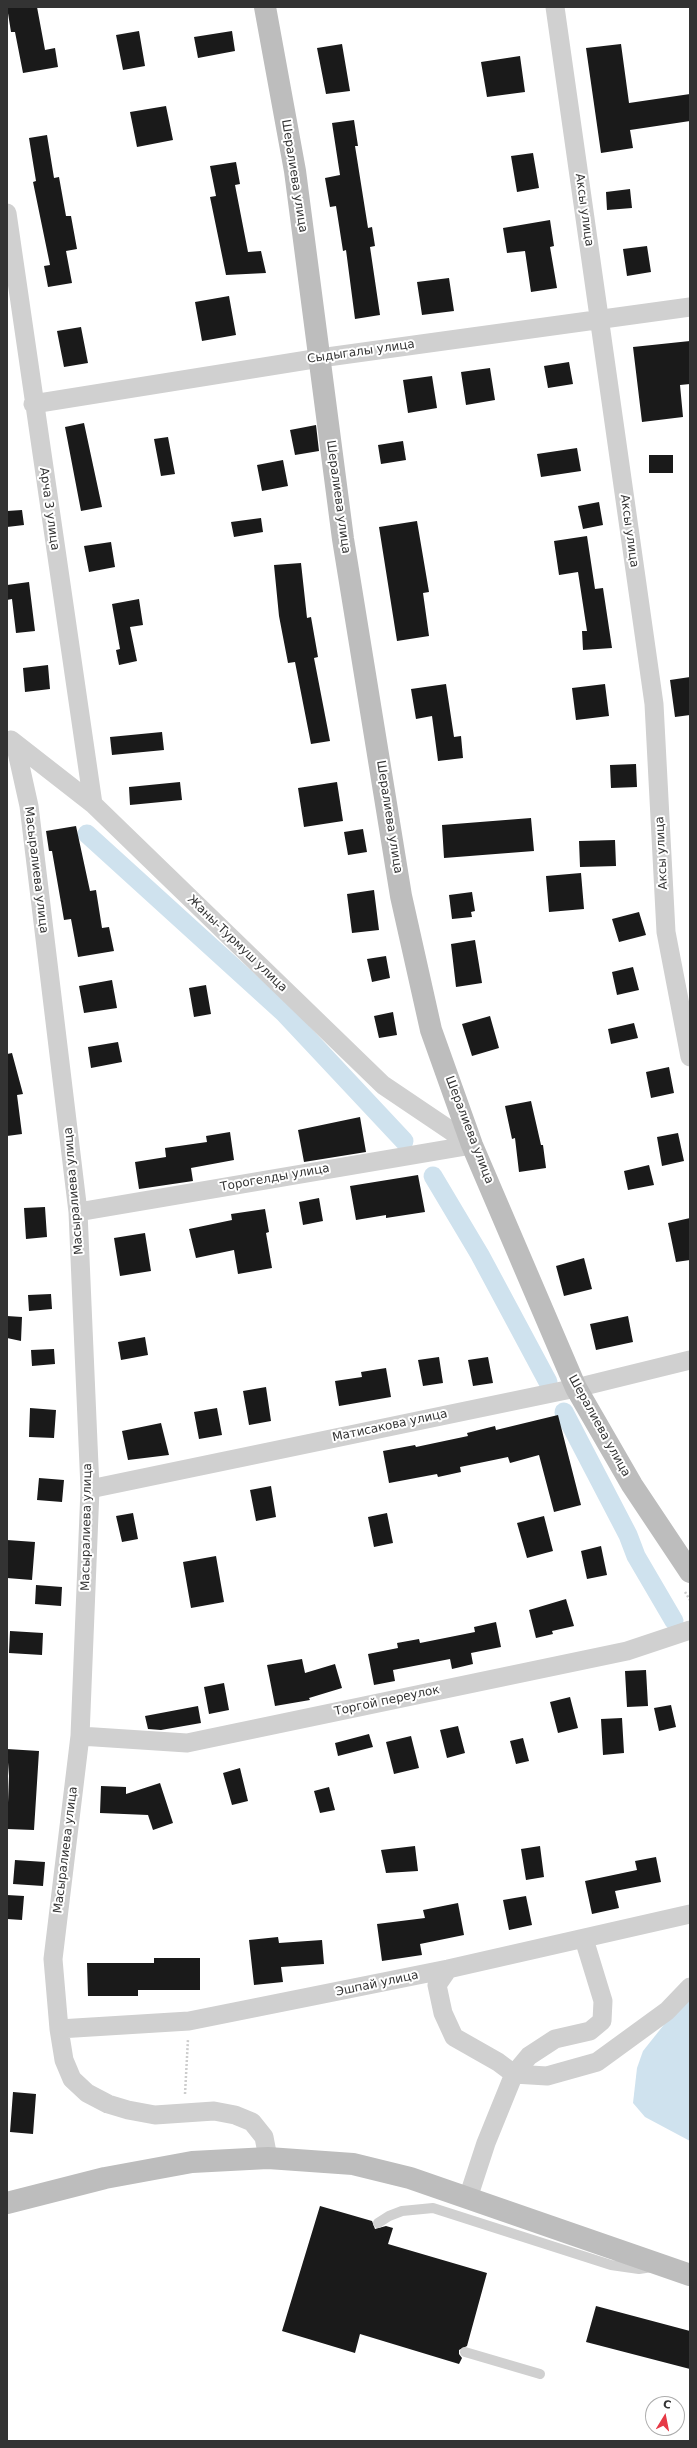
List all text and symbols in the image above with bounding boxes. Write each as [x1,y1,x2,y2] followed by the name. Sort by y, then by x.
[278,118,310,234] street label: Шералиева улица
[572,173,596,247] street label: Аксы улица
[306,337,416,367] street label: Сыдыгалы улица
[323,439,353,555] street label: Шералиева улица
[36,467,62,551] street label: Арча 3 улица
[617,494,641,568] street label: Аксы улица
[373,759,405,875] street label: Шералиева улица
[21,806,51,934] street label: Масыралиева улица
[653,816,671,890] street label: Аксы улица
[184,893,290,995] street label: Жаны-Турмуш улица
[442,1074,496,1186] street label: Шералиева улица
[61,1127,87,1255] street label: Масыралиева улица
[219,1161,331,1195] street label: Торогелды улица
[565,1372,633,1480] street label: Шералиева улица
[331,1407,449,1445] street label: Матисакова улица
[79,1463,95,1591] street label: Масыралиева улица
[333,1683,441,1719] street label: Торгой переулок
[51,1786,81,1914] street label: Масыралиева улица
[334,1968,420,2000] street label: Эшпай улица
[645,2396,685,2436] north arrow
[662,2398,672,2412] text: С

